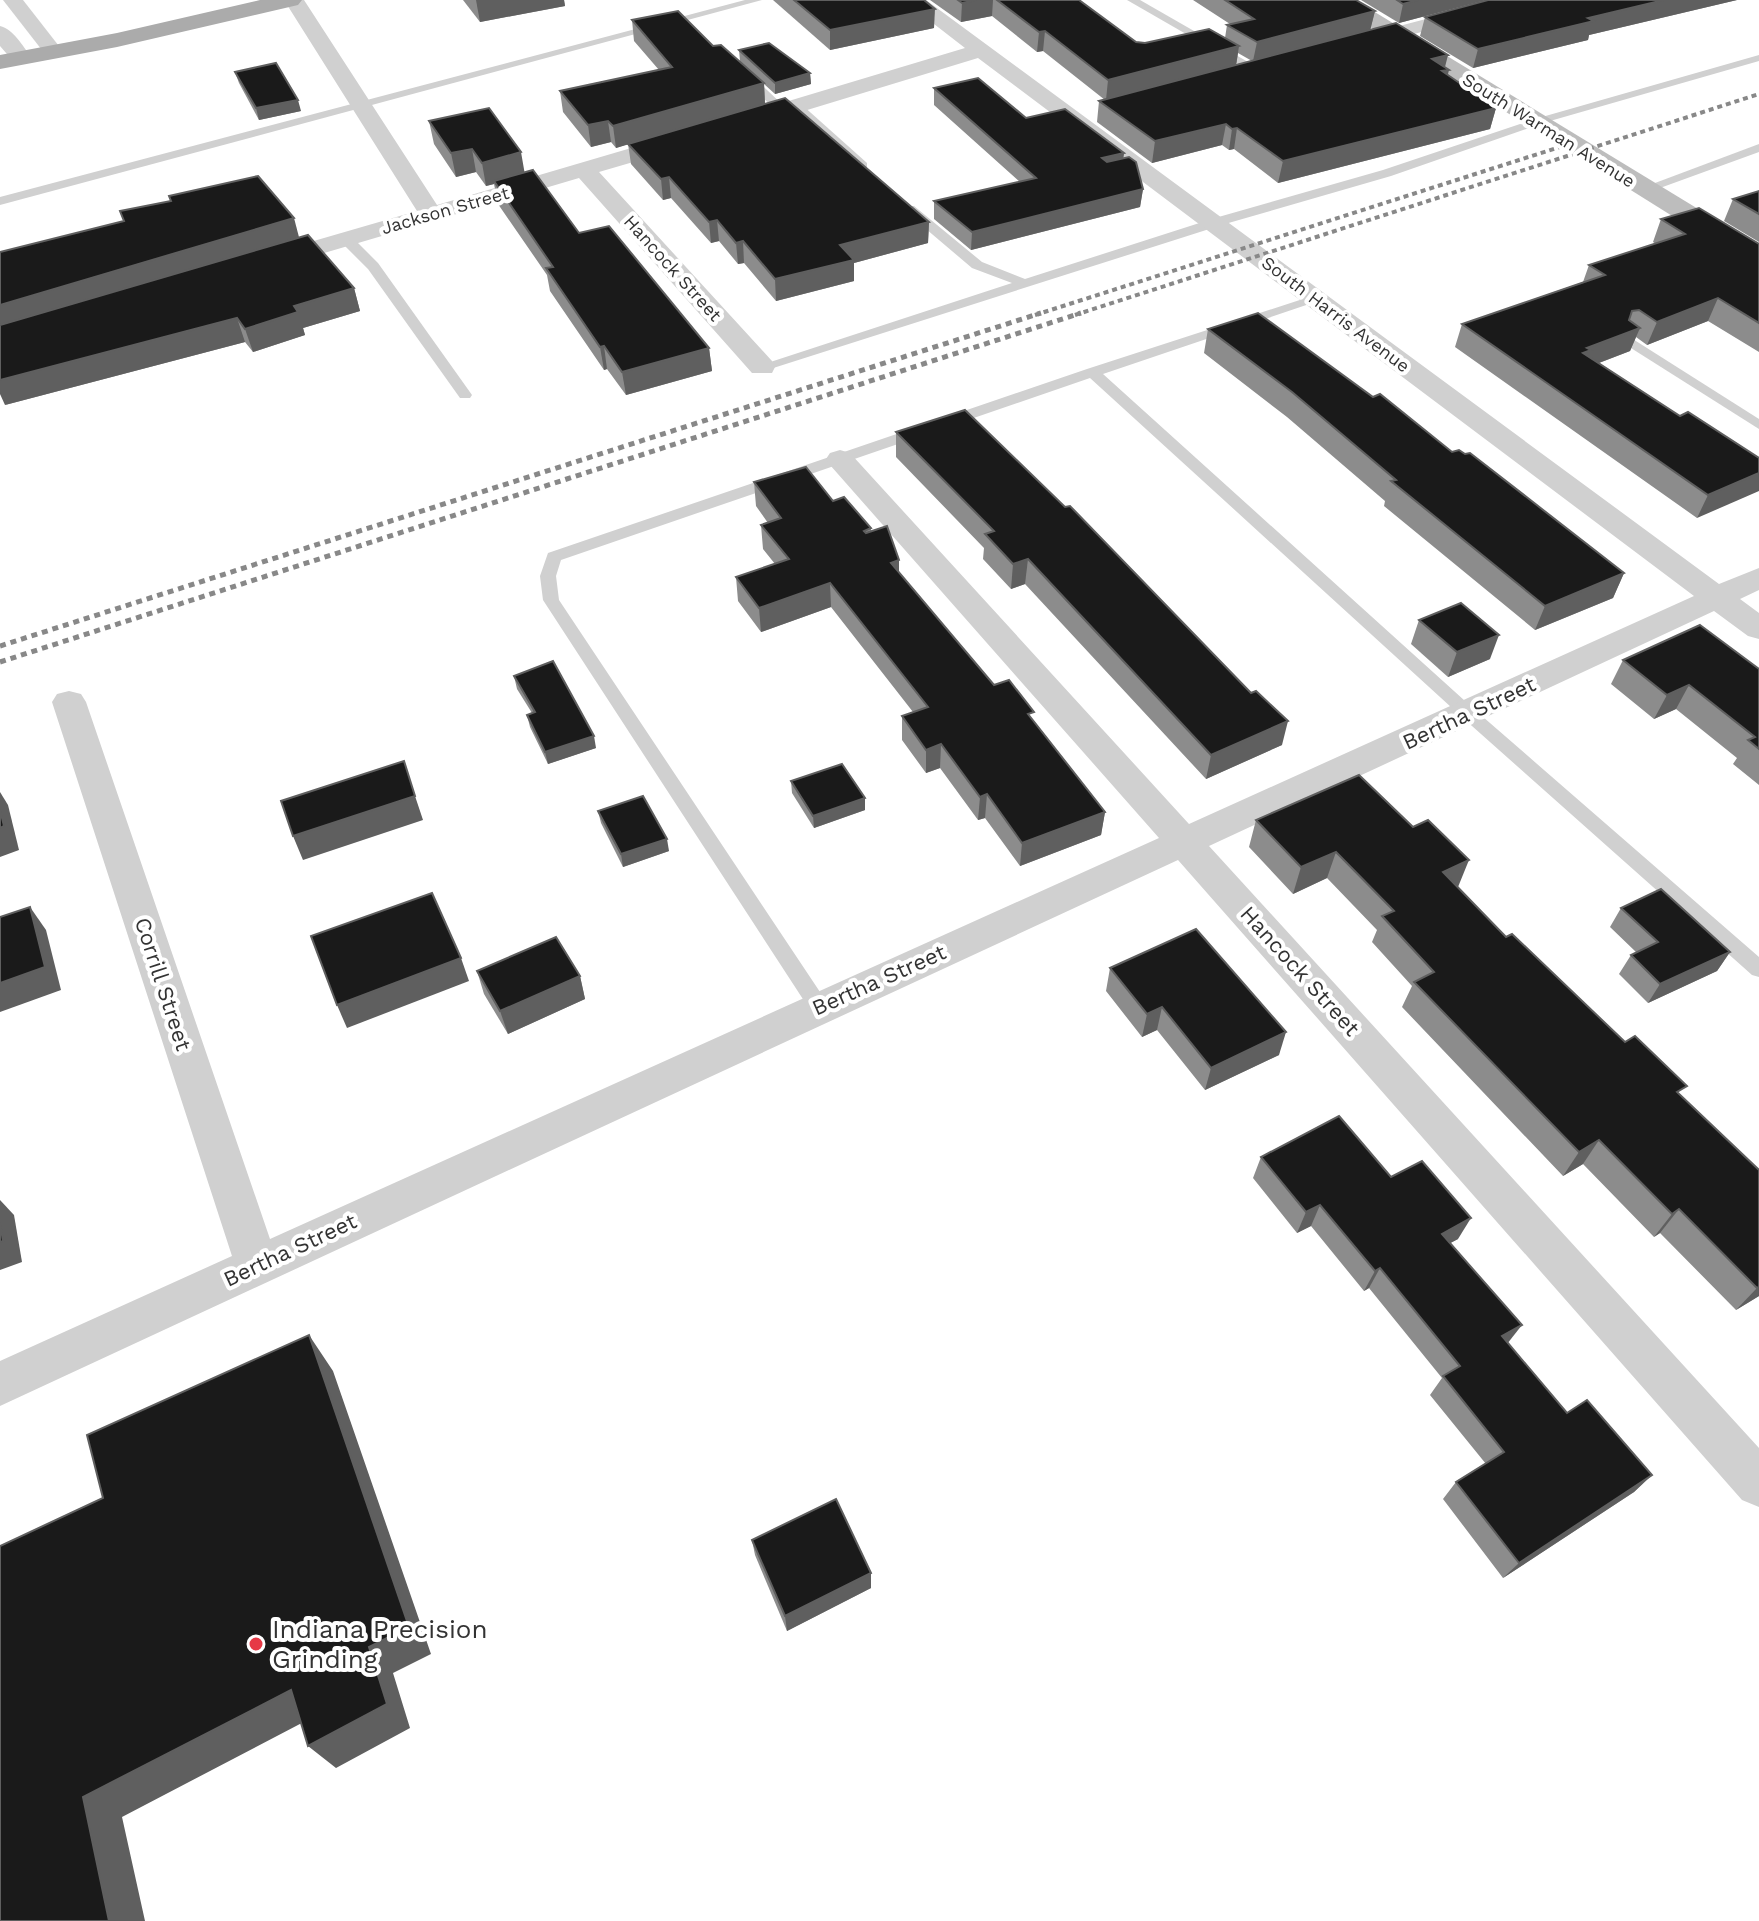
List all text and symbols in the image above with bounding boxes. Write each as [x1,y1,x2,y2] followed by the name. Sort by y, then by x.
[1459,68,1639,192] street label: South Warman Avenue
[379,182,512,238] street label: Jackson Street
[620,211,726,326] street label: Hancock Street
[1258,252,1414,376] street label: South Harris Avenue
[1399,671,1539,755] street label: Bertha Street
[1235,901,1365,1041] street label: Hancock Street
[130,914,196,1054] street label: Corrill Street
[808,939,950,1021] street label: Bertha Street
[220,1208,360,1292] street label: Bertha Street
[272,1614,488,1674] place label: Indiana Precision Grinding
[247,1635,265,1653] marker: Indiana Precision Grinding

